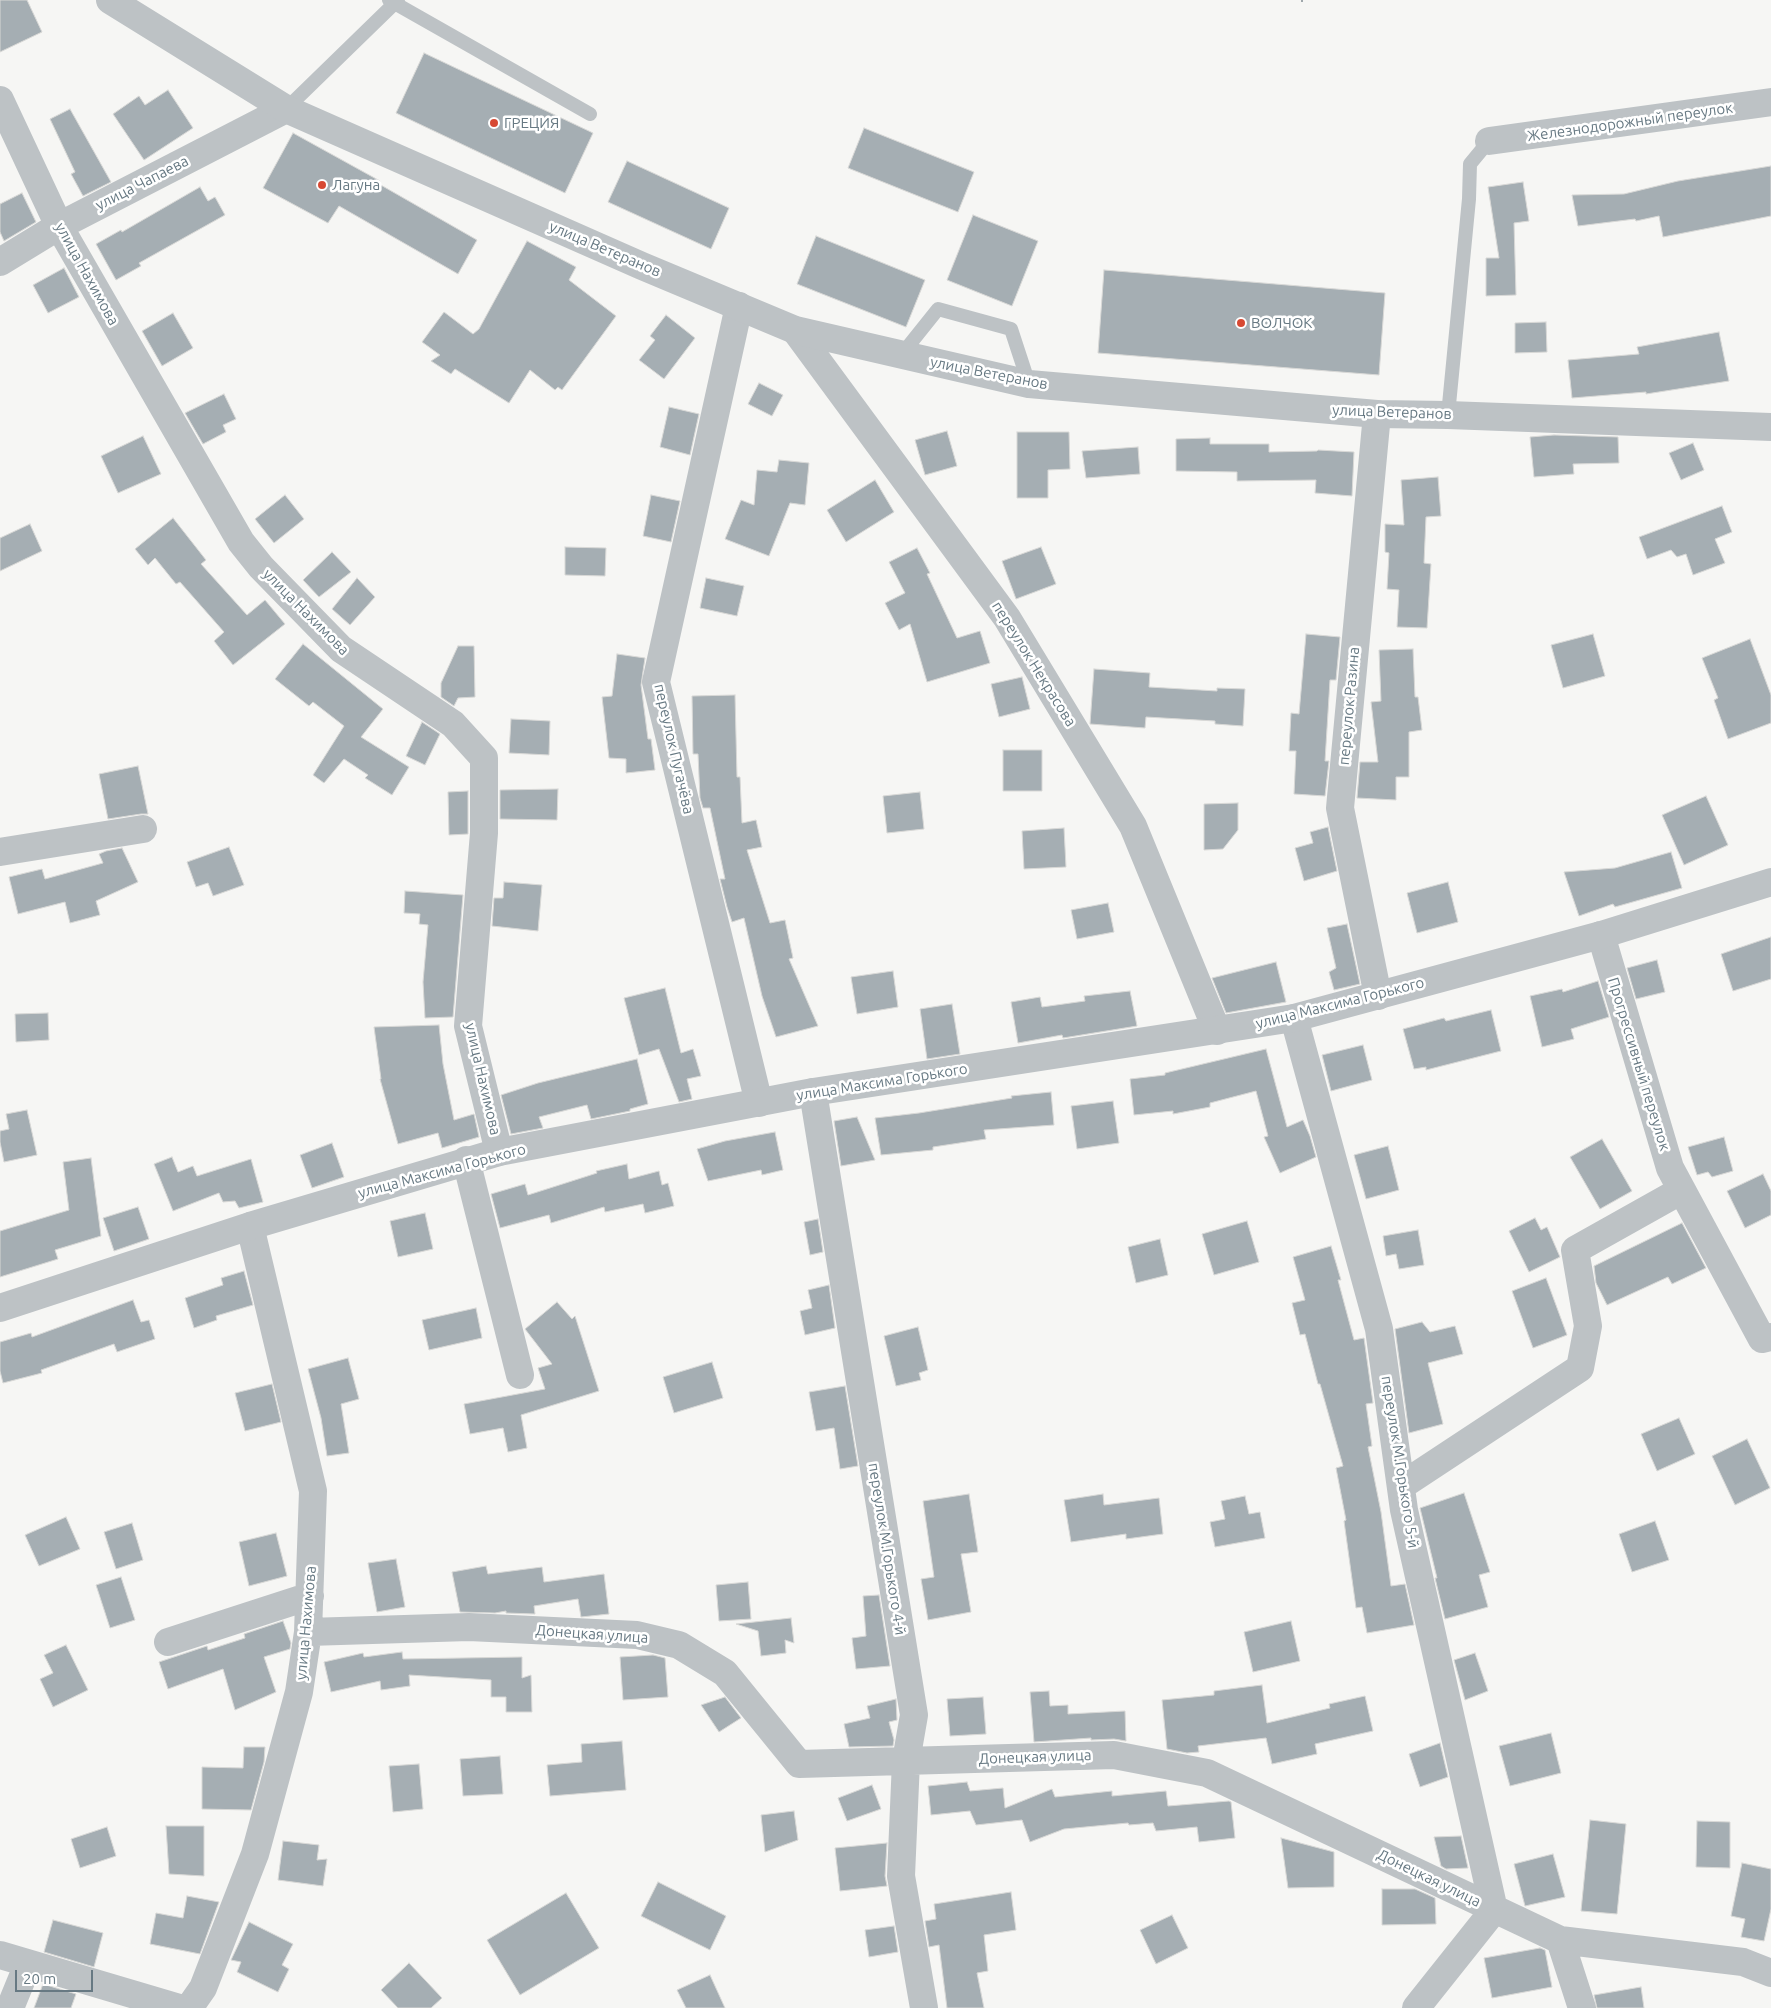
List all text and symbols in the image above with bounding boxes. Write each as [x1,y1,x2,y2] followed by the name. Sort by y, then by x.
[1526,99,1734,145] street label: Железнодорожный переулок
[504,114,559,132] place label: ГРЕЦИЯ
[488,117,500,129] marker: ГРЕЦИЯ
[92,152,192,214] street label: улица Чапаева
[332,176,380,194] place label: Лагуна
[316,179,328,191] marker: Лагуна
[546,217,664,281] street label: улица Ветеранов
[51,219,123,329] street label: улица Нахимова
[1251,314,1312,332] place label: ВОЛЧОК
[1235,317,1247,329] marker: ВОЛЧОК
[929,353,1049,393] street label: улица Ветеранов
[1332,401,1452,423] street label: улица Ветеранов
[259,565,353,659] street label: улица Нахимова
[988,598,1080,730] street label: переулок Некрасова
[1335,646,1363,766] street label: переулок Разина
[650,682,698,816] street label: переулок Пугачёва
[1254,973,1426,1033] street label: улица Максима Горького
[1604,975,1674,1153] street label: Прогрессивный переулок
[461,1021,505,1137] street label: улица Нахимова
[795,1060,969,1104] street label: улица Максима Горького
[356,1140,528,1202] street label: улица Максима Горького
[1378,1375,1422,1549] street label: переулок М.Горького 5-й
[865,1462,909,1636] street label: переулок М.Горького 4-й
[292,1565,320,1681] street label: улица Нахимова
[535,1621,649,1647] street label: Донецкая улица
[978,1746,1092,1768] street label: Донецкая улица
[1374,1845,1484,1911] street label: Донецкая улица
[18,1960,95,1992] scale bar
[23,1970,56,1987] text: 20 m

